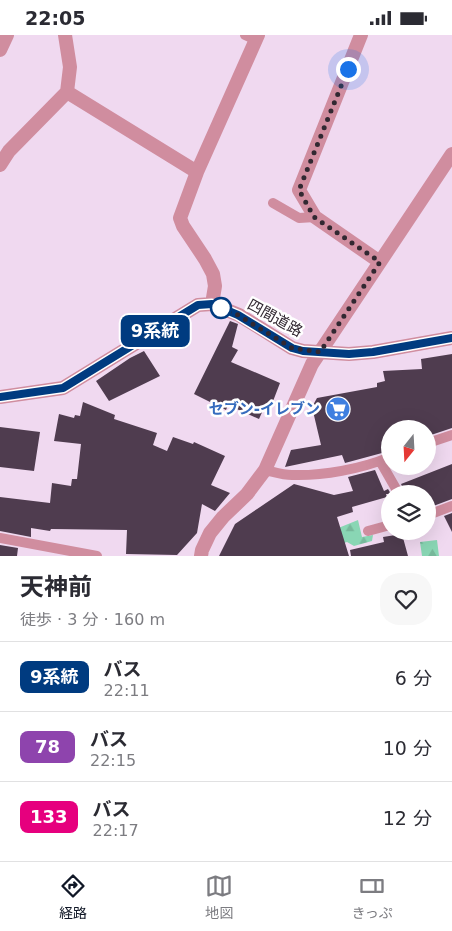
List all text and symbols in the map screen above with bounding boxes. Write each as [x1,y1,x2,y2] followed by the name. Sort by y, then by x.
[25,7,85,29] text: 22:05
[336,57,361,82] your location
[244,296,306,340] street label: 四間道路
[210,297,232,319] unlabelled marker
[126,315,184,347] line badge: 9系統
[131,320,179,341] text: 9系統
[325,396,351,422] supermarket icon: セブン-イレブン
[209,400,320,418] place label: セブン-イレブン
[381,420,436,475] north arrow
[381,420,436,540] map controls
[381,485,436,540] button: layers
[20,573,92,601] text: 天神前
[380,573,432,625] button: heart
[20,610,165,629] text: 徒歩 · 3 分 · 160 m
[104,658,142,680] text: バス
[30,666,79,687] text: 9系統
[395,667,432,689] text: 6 分
[104,681,150,700] text: 22:11
[90,728,128,750] text: バス
[35,736,60,757] text: 78
[383,737,432,759] text: 10 分
[90,751,136,770] text: 22:15
[93,798,131,820] text: バス
[30,806,68,827] text: 133
[383,807,432,829] text: 12 分
[93,821,139,840] text: 22:17
[59,872,87,922] tab: 経路
[205,872,233,922] tab: 地図
[351,872,393,922] tab: きっぷ

